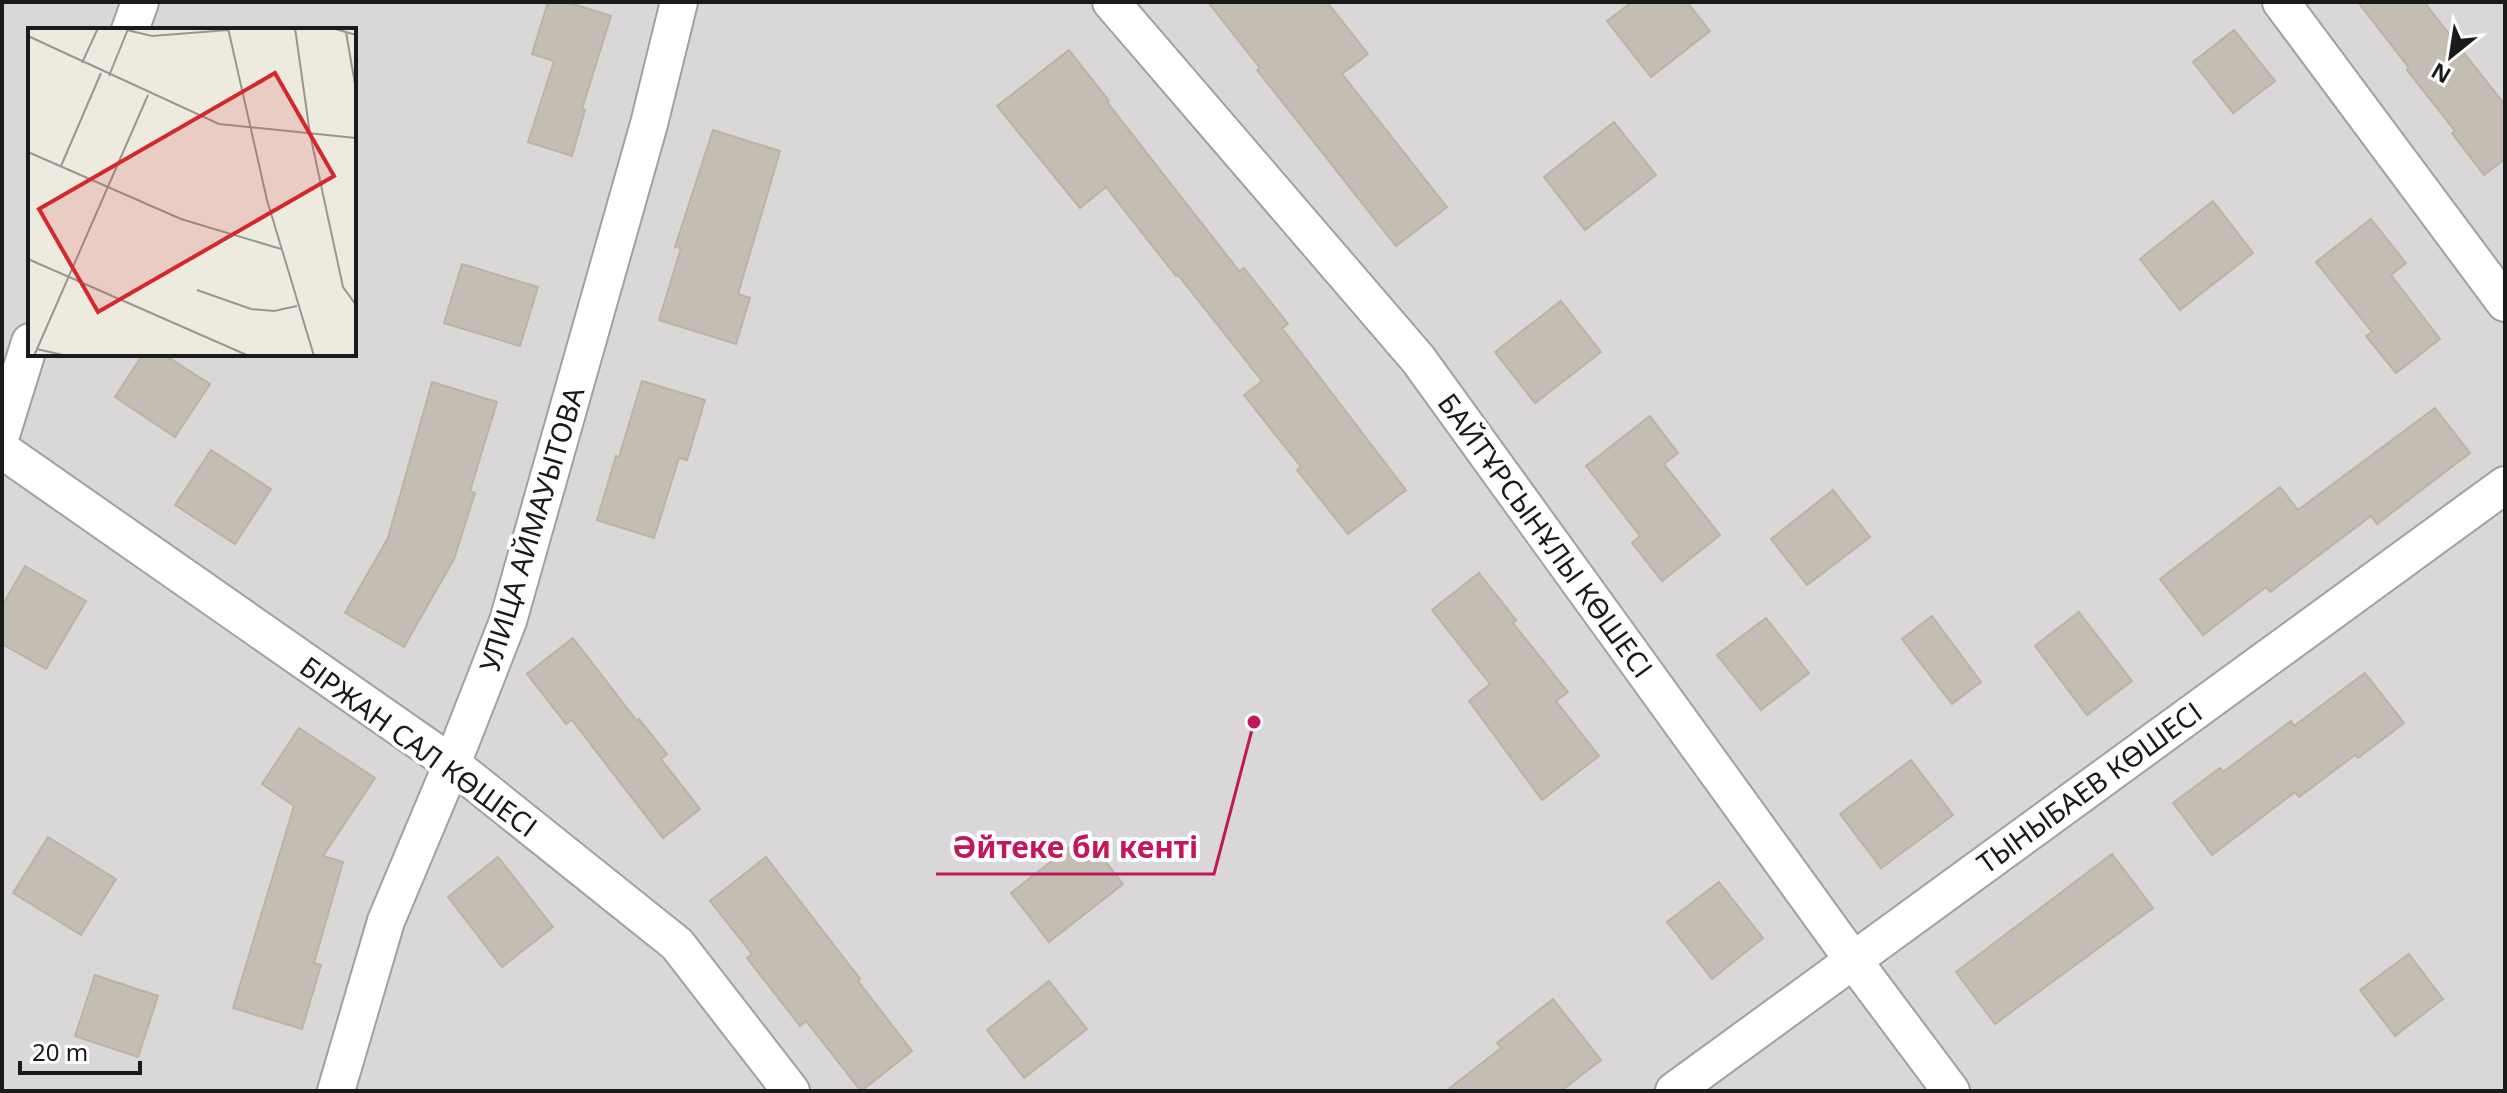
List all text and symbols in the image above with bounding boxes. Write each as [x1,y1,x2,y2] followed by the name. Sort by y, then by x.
[2411,16,2491,96] north arrow
[28,28,356,356] inset map
[2425,57,2456,92] text: N
[470,382,593,676] street label: УЛИЦА АЙМАУЫТОВА
[1430,385,1662,685] street label: БАЙТҰРСЫНҰЛЫ КӨШЕСІ
[293,647,545,845] street label: БІРЖАН САЛ КӨШЕСІ
[1969,692,2209,882] street label: ТЫНЫБАЕВ КӨШЕСІ
[936,820,1214,874] callout: Әйтеке би кенті
[952,826,1198,867] text: Әйтеке би кенті
[20,1025,140,1075] scale bar
[32,1035,88,1068] text: 20 m

